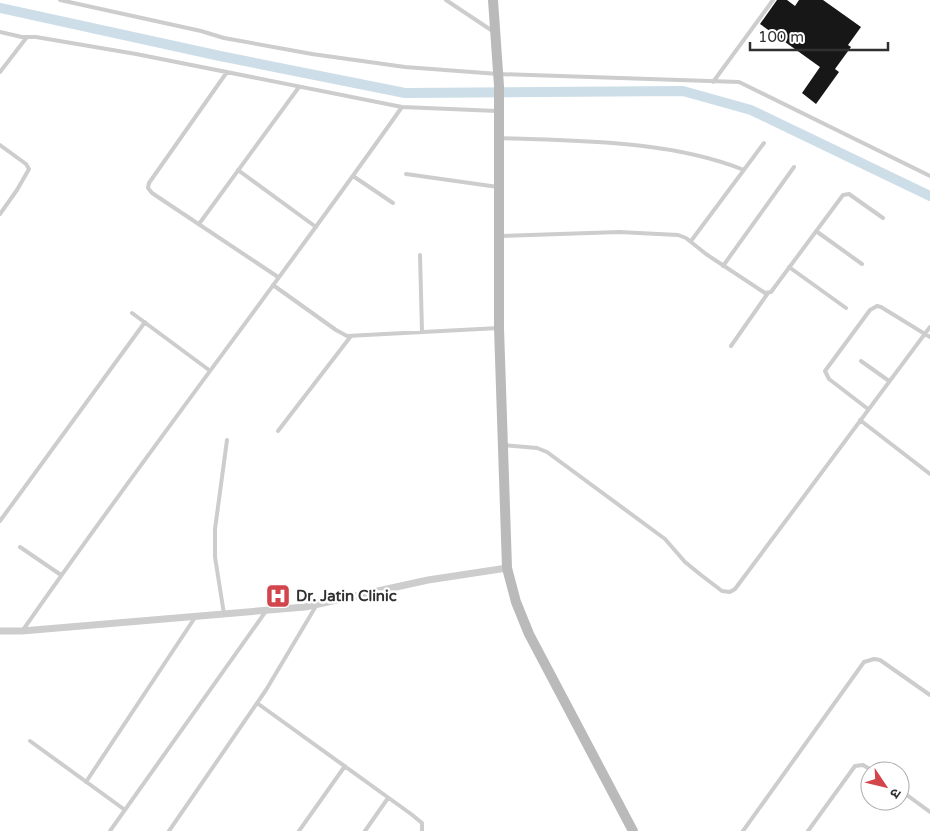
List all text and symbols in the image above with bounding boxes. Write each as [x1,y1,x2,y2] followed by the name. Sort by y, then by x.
[750,20,888,52] scale bar
[758,28,804,46] text: 100 m
[265,583,291,609] hospital icon: Dr. Jatin Clinic
[296,587,397,605] place label: Dr. Jatin Clinic
[860,761,910,811] north arrow
[885,785,905,802] text: उ

